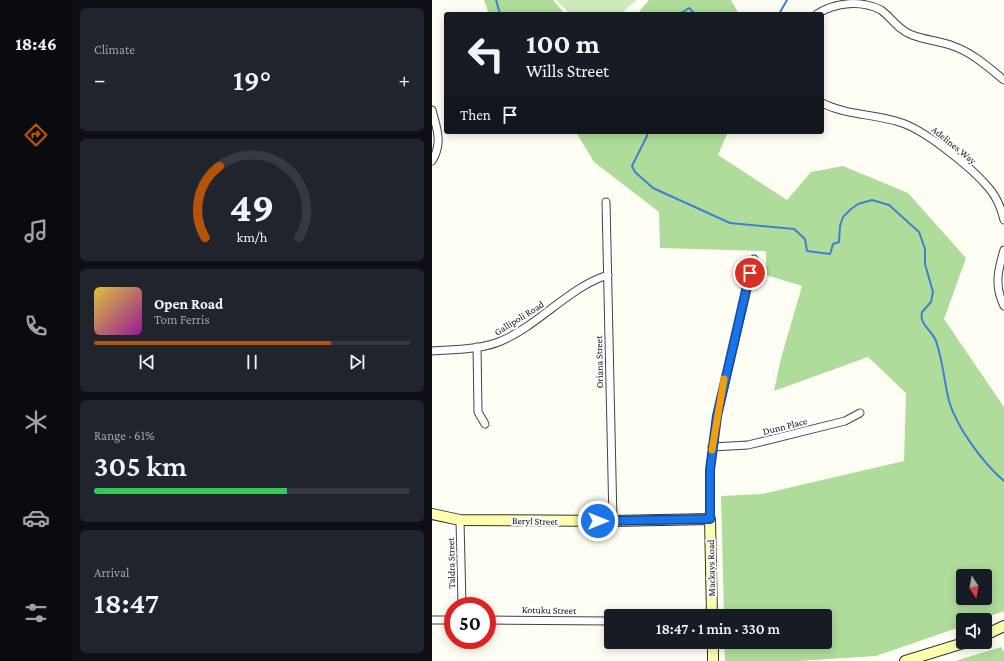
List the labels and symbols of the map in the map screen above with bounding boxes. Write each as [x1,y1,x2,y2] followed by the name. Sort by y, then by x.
[930,124,979,167] street label: Adelines Way
[733,256,767,290] pin
[492,298,546,338] street label: Gallipoli Road
[593,335,605,388] street label: Oriana Street
[762,415,809,437] street label: Dunn Place
[577,500,619,542] position arrow
[512,515,559,527] street label: Beryl Street
[445,537,457,589] street label: Taldra Street
[705,539,717,597] street label: Mackays Road
[956,569,992,605] north arrow
[444,597,496,649] speed limit sign: 50
[522,604,577,616] street label: Kotuku Street

